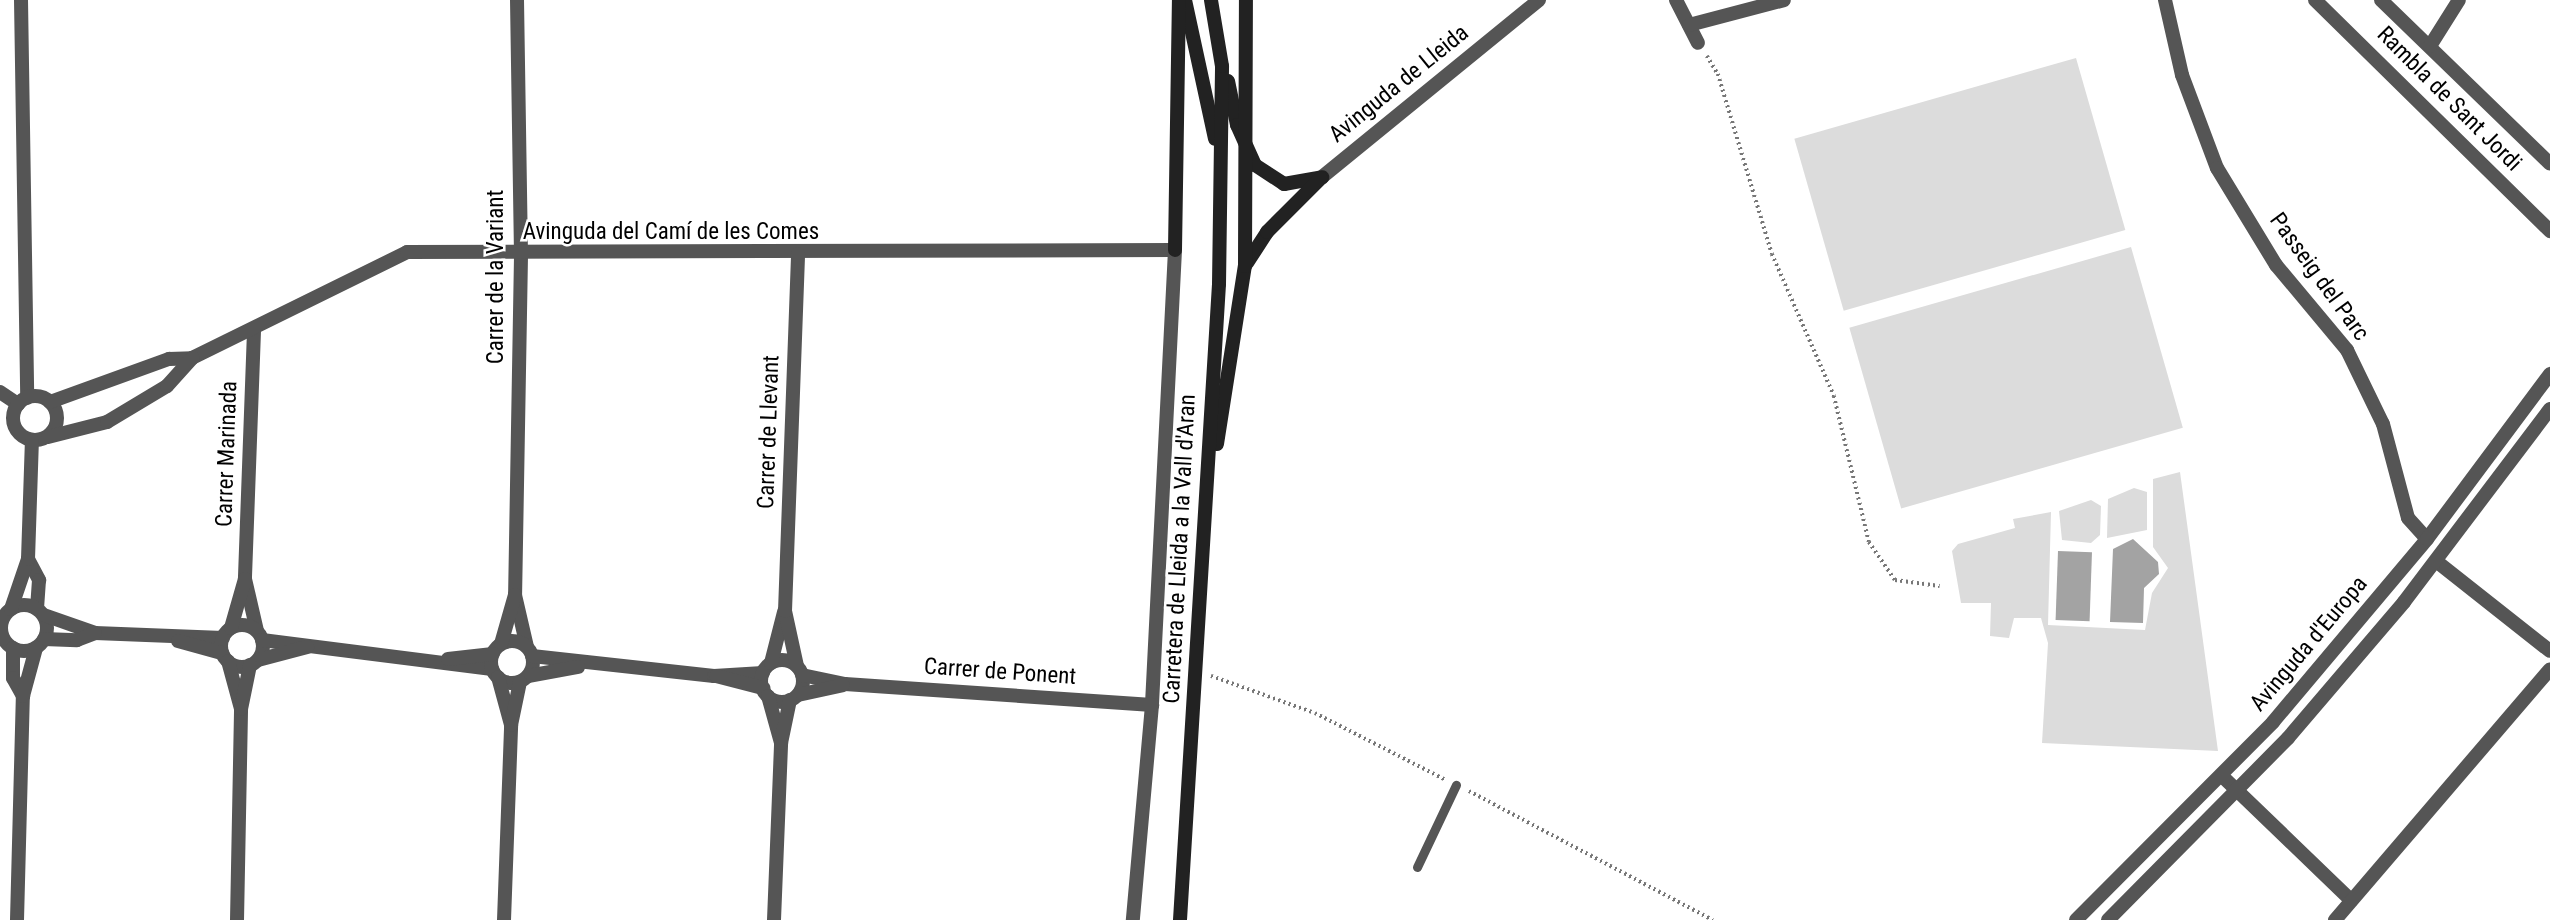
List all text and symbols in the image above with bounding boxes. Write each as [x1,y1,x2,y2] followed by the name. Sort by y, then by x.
[1324,19,1474,149] street label: Avinguda de Lleida
[2371,21,2527,177] street label: Rambla de Sant Jordi
[482,190,510,364] street label: Carrer de la Variant
[2263,208,2375,346] street label: Passeig del Parc
[523,218,819,246] street label: Avinguda del Camí de les Comes
[753,355,785,509] street label: Carrer de Llevant
[211,380,243,528] street label: Carrer Marinada
[1158,394,1202,704] street label: Carretera de Lleida a la Vall d'Aran
[2245,571,2373,717] street label: Avinguda d'Europa
[923,653,1077,691] street label: Carrer de Ponent

